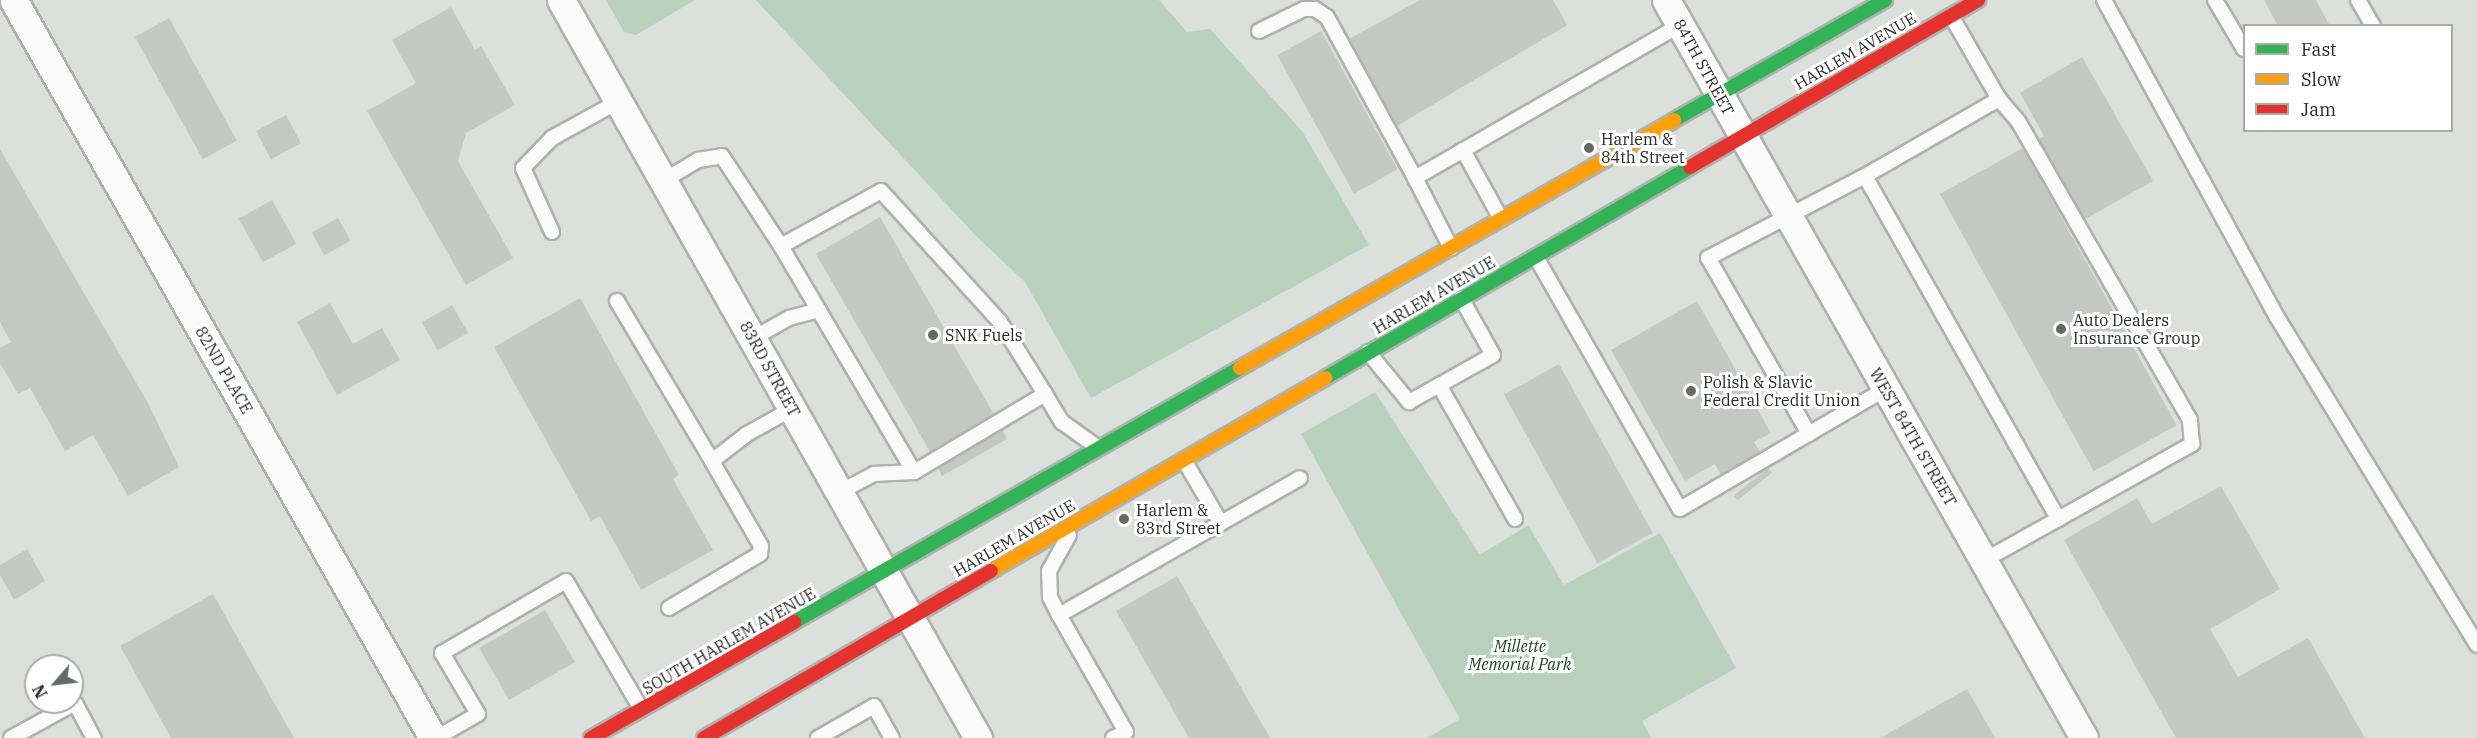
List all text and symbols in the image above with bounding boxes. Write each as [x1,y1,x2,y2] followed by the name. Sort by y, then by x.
[1791,8,1919,94] street label: HARLEM AVENUE
[1670,15,1738,119] street label: 84TH STREET
[2243,24,2453,132] legend
[2301,38,2336,61] text: Fast
[2301,68,2341,91] text: Slow
[2301,98,2336,121] text: Jam
[1601,129,1684,167] place label: Harlem & 84th Street
[1582,141,1596,155] marker: Harlem & 84th Street
[1370,252,1498,338] street label: HARLEM AVENUE
[2073,310,2200,348] place label: Auto Dealers Insurance Group
[736,318,804,420] street label: 83RD STREET
[2054,322,2068,336] marker: Auto Dealers Insurance Group
[191,323,257,417] street label: 82ND PLACE
[945,325,1023,345] place label: SNK Fuels
[926,328,940,342] marker: SNK Fuels
[1866,364,1960,510] street label: WEST 84TH STREET
[1703,372,1860,410] place label: Polish & Slavic Federal Credit Union
[1684,384,1698,398] marker: Polish & Slavic Federal Credit Union
[950,495,1078,581] street label: HARLEM AVENUE
[1136,500,1221,538] place label: Harlem & 83rd Street
[1117,512,1131,526] marker: Harlem & 83rd Street
[639,584,819,698] street label: SOUTH HARLEM AVENUE
[1468,636,1572,674] park label: Millette Memorial Park
[24,654,84,714] north arrow
[28,681,52,702] text: N

